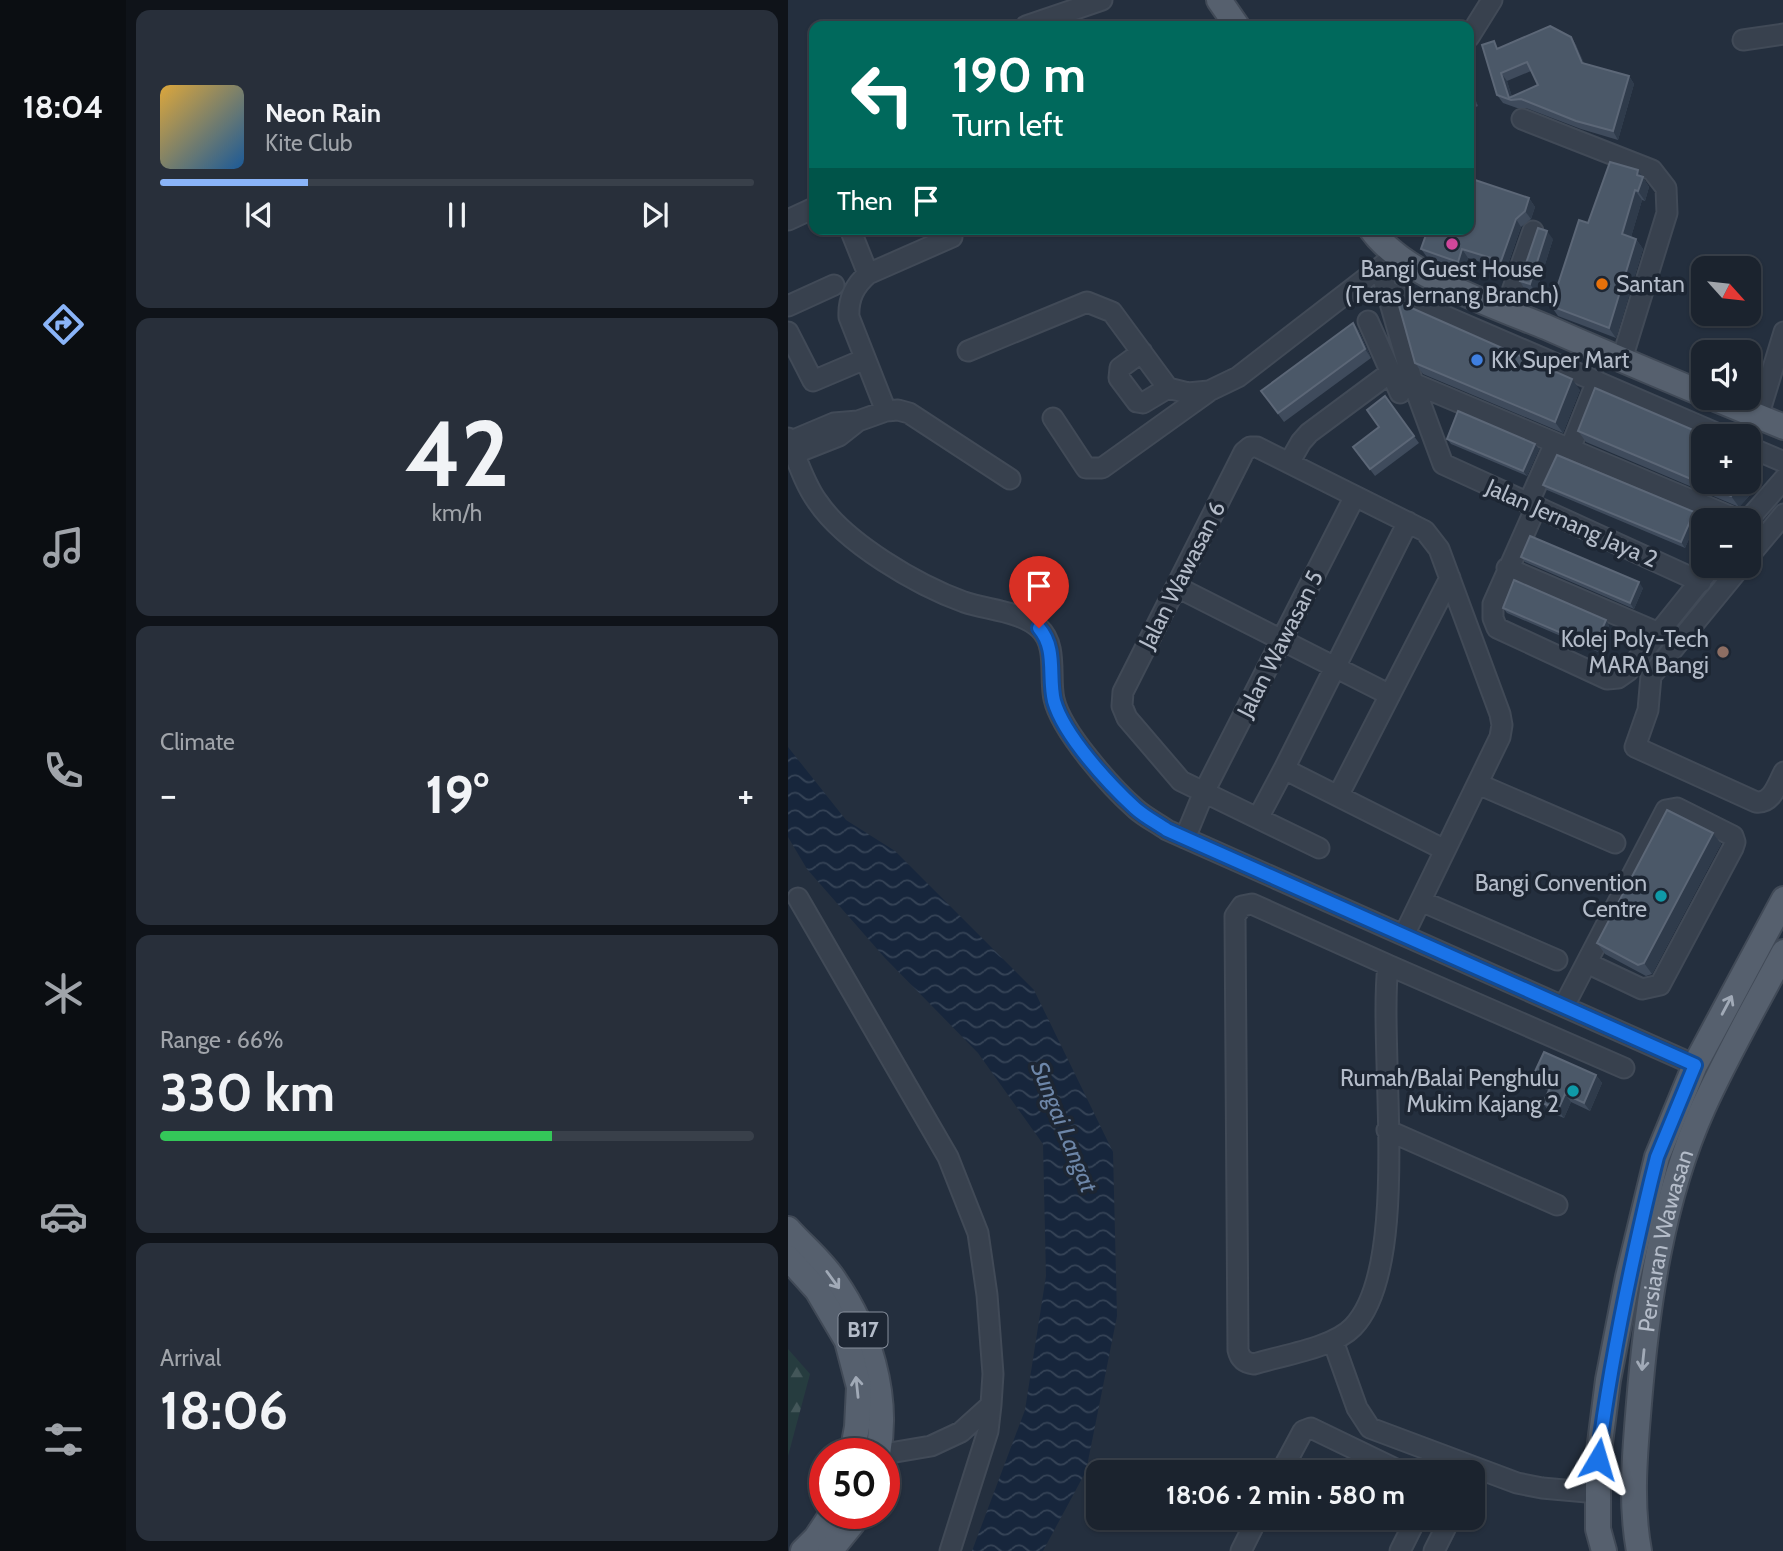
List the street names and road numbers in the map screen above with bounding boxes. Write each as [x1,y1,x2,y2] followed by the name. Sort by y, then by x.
[1481,472,1662,573] street label: Jalan Jernang Jaya 2
[1132,496,1231,654] street label: Jalan Wawasan 6
[1230,566,1329,723] street label: Jalan Wawasan 5
[1632,1146,1699,1334] street label: Persiaran Wawasan
[838,1312,888,1348] road number: B17

